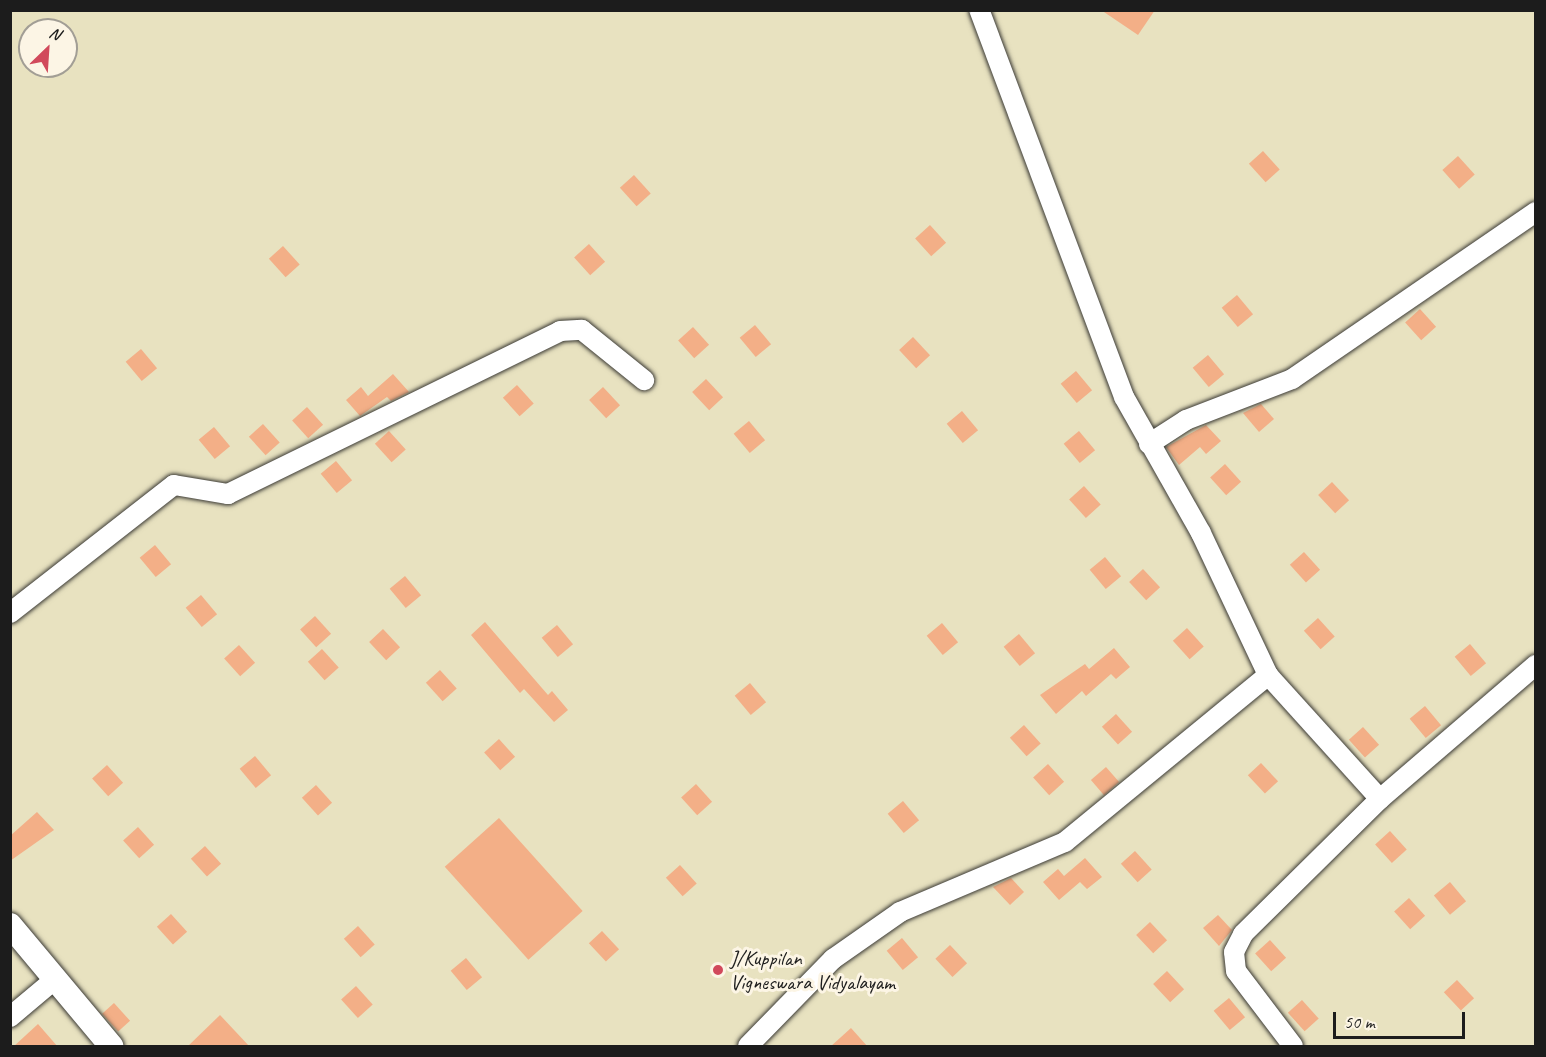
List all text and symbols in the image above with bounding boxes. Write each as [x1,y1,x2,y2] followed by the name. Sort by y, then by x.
[18,18,78,78] north arrow
[46,22,63,45] text: N
[730,945,896,995] place label: J/Kuppilan Vigneswara Vidyalayam
[711,963,725,977] marker: J/Kuppilan Vigneswara Vidyalayam
[1336,1000,1468,1038] scale bar
[1344,1011,1375,1033] text: 50 m

